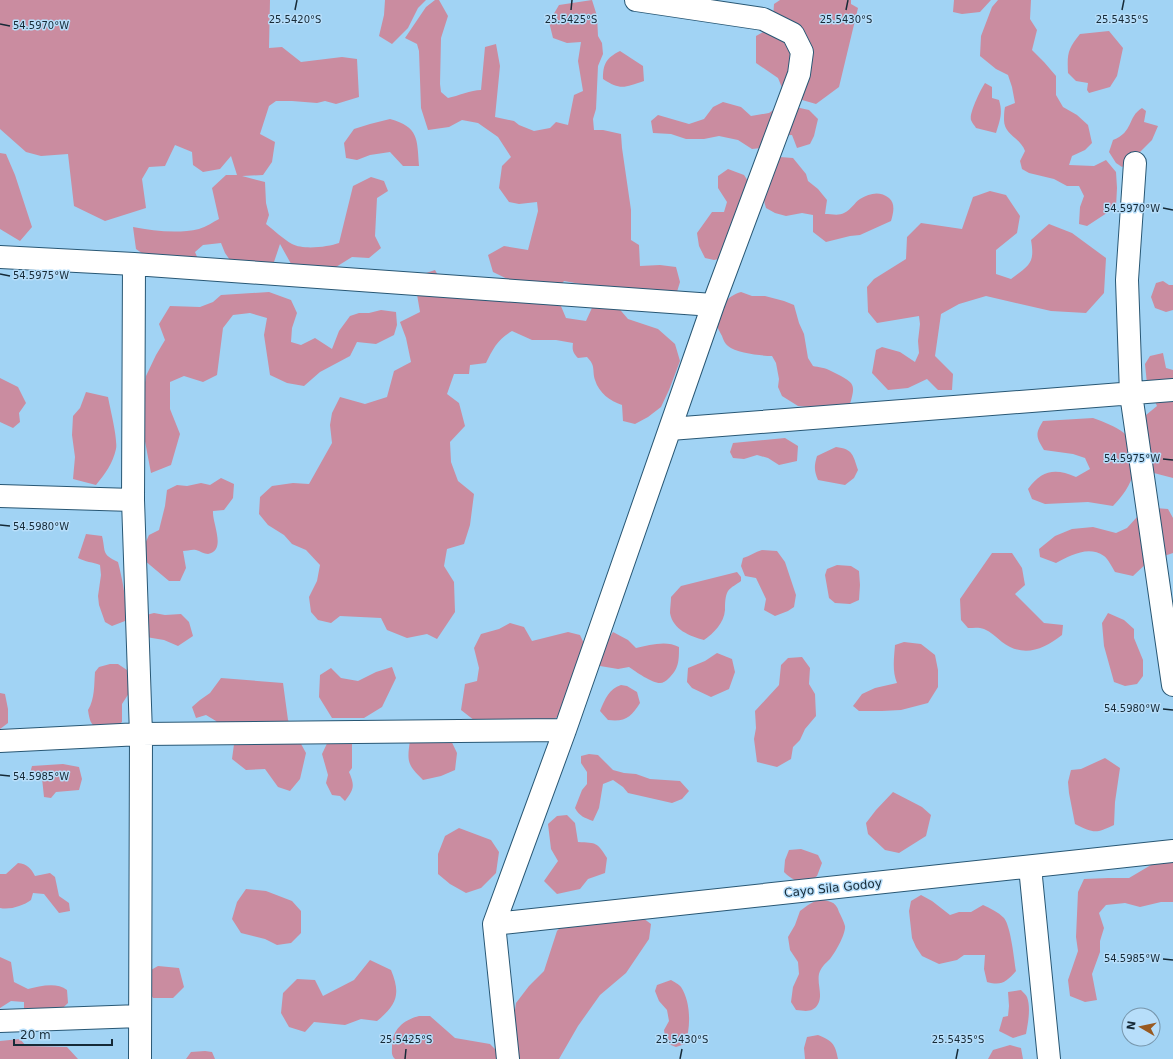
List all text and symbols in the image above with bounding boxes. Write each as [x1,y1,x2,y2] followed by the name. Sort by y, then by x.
[269,14,321,25] text: 25.5420°S
[545,14,597,25] text: 25.5425°S
[820,14,872,25] text: 25.5430°S
[1096,14,1148,25] text: 25.5435°S
[13,20,69,31] text: 54.5970°W
[1104,203,1160,214] text: 54.5970°W
[13,270,69,281] text: 54.5975°W
[1104,453,1160,464] text: 54.5975°W
[13,521,69,532] text: 54.5980°W
[1104,703,1160,714] text: 54.5980°W
[13,771,69,782] text: 54.5985°W
[783,876,883,900] street label: Cayo Sila Godoy
[1104,953,1160,964] text: 54.5985°W
[1121,1007,1161,1047] north arrow
[1124,1020,1139,1031] text: N
[14,1021,112,1047] scale bar
[20,1028,51,1042] text: 20 m
[380,1034,432,1045] text: 25.5425°S
[656,1034,708,1045] text: 25.5430°S
[932,1034,984,1045] text: 25.5435°S

